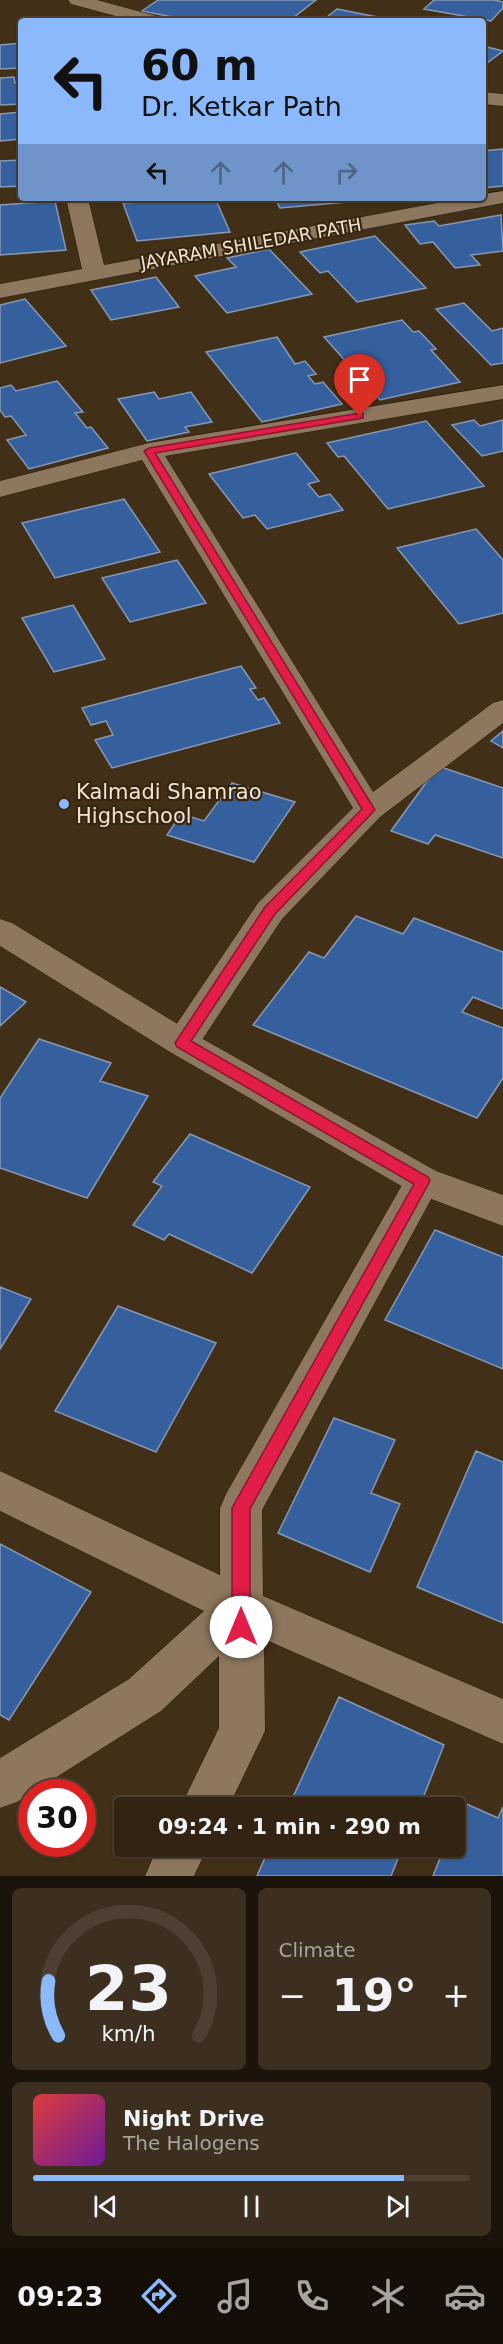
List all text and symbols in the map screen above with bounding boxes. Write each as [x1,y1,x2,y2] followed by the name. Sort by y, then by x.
[141,41,258,90] text: 60 m
[42,42,120,120] icon: left
[141,91,342,122] text: Dr. Ketkar Path
[141,156,174,189] icon: left
[204,156,237,189] icon: ahead
[267,156,300,189] icon: ahead
[330,156,363,189] icon: right
[138,214,363,273] street label: JAYARAM SHILEDAR PATH
[334,354,385,416] pin
[343,363,376,396] icon: arrive
[76,780,262,828] place label: Kalmadi Shamrao Highschool
[57,797,71,811] marker: Kalmadi Shamrao Highschool
[209,1595,273,1659] position arrow
[18,1779,96,1857] speed limit sign: 30
[158,1814,421,1839] text: 09:24 · 1 min · 290 m
[279,1938,355,1962] text: Climate
[85,1952,172,2025] text: 23
[332,1969,417,2022] text: 19°
[279,1976,306,2015] text: −
[442,1976,470,2015] text: +
[102,2021,156,2046] text: km/h
[123,2106,264,2131] text: Night Drive
[123,2131,260,2155] text: The Halogens
[89,2190,122,2223] icon: previous
[235,2190,268,2223] icon: pause
[381,2190,414,2223] icon: next
[138,2275,180,2317] icon: directions
[214,2275,256,2317] icon: music
[291,2275,333,2317] icon: phone
[367,2275,409,2317] icon: climate
[444,2275,486,2317] icon: car
[17,2281,103,2312] text: 09:23

